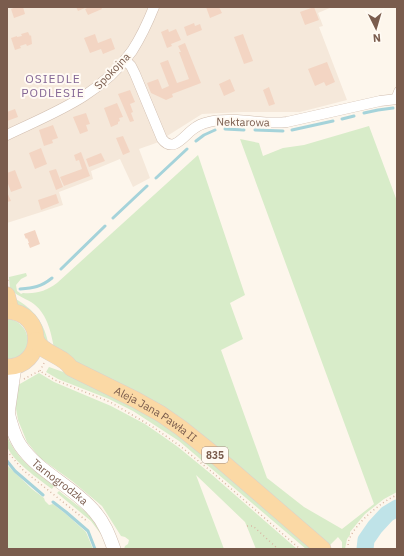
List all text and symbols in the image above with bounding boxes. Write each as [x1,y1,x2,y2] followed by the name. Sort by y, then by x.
[356,8,396,48] north arrow
[372,31,381,45] text: N
[91,50,133,92] street label: Spokojna
[21,71,85,100] district label: OSIEDLE PODLESIE
[216,115,270,129] street label: Nektarowa
[112,383,200,445] street label: Aleja Jana Pawła II
[202,447,228,463] road number: 835
[29,456,91,508] street label: Tarnogrodzka

